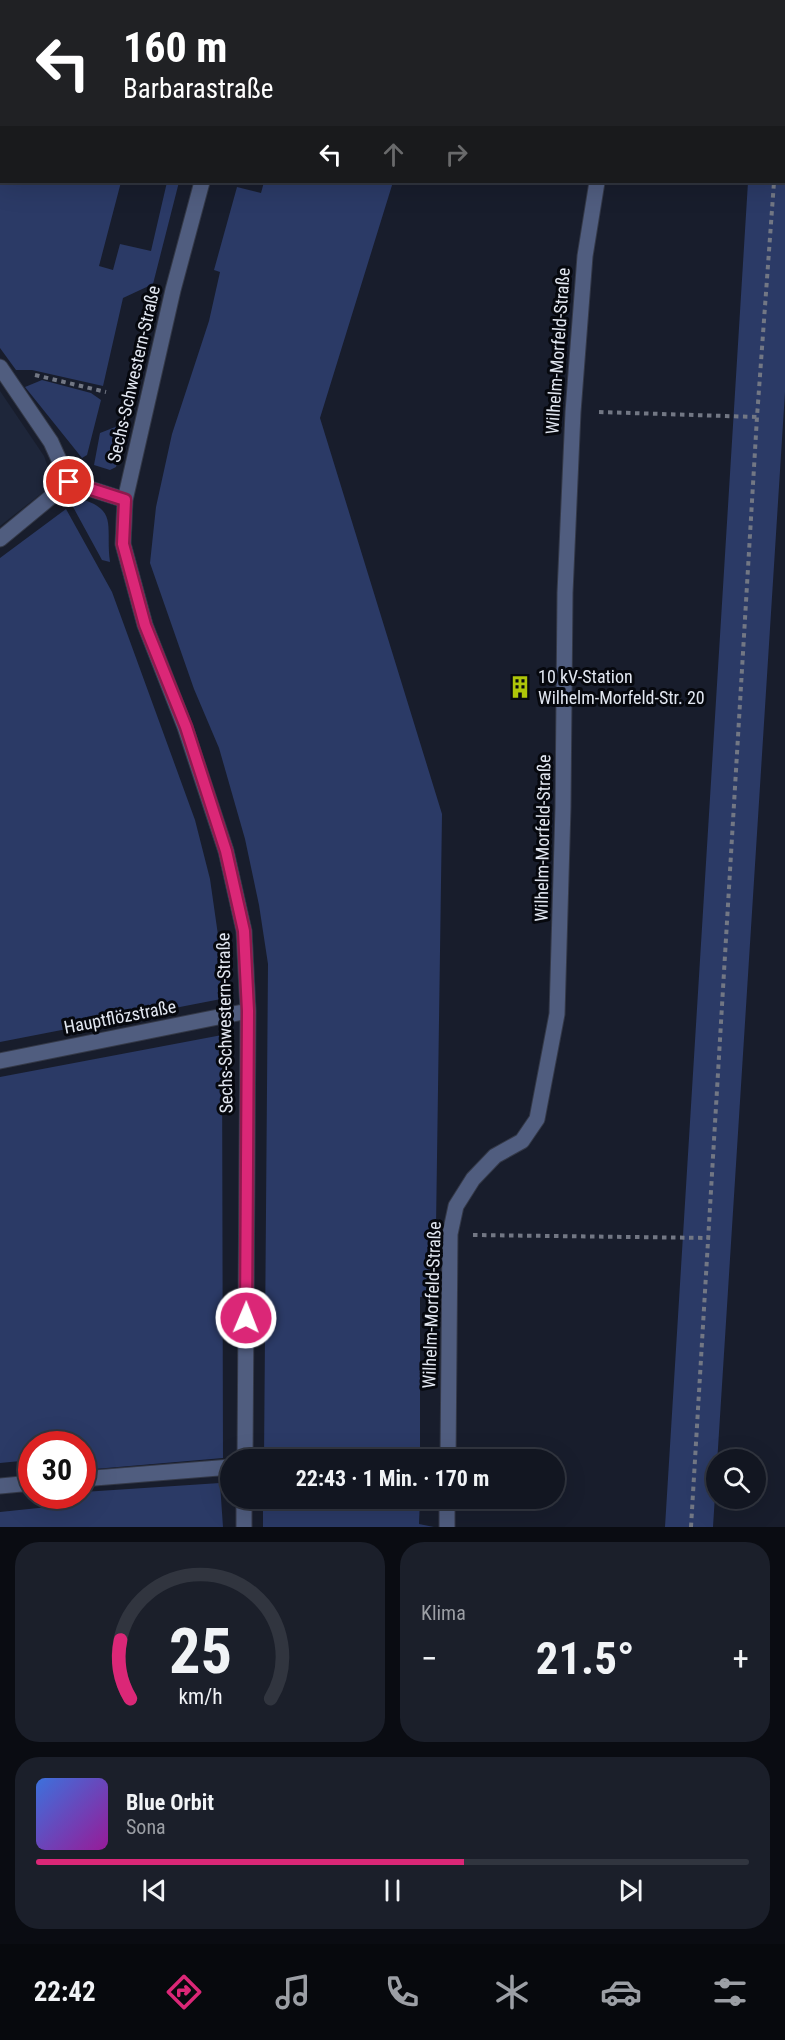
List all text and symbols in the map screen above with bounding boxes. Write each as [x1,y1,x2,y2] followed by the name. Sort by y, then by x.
[123,23,228,72] text: 160 m
[24,24,102,102] icon: left
[123,73,273,105] text: Barbarastraße
[314,138,347,171] icon: left
[377,138,410,171] icon: ahead
[440,138,473,171] icon: right
[541,267,574,435] street label: Wilhelm-Morfeld-Straße
[103,283,164,464] street label: Sechs-Schwestern-Straße
[43,456,94,507] pin
[52,465,85,498] icon: arrive
[538,666,705,708] place label: 10 kV-Station Wilhelm-Morfeld-Str. 20
[507,674,533,700] building icon: 10 kV-Station Wilhelm-Morfeld-Str. 20
[531,754,554,922] street label: Wilhelm-Morfeld-Straße
[212,932,237,1114] street label: Sechs-Schwestern-Straße
[62,995,178,1038] street label: Hauptflözstraße
[418,1221,445,1389] street label: Wilhelm-Morfeld-Straße
[214,1286,278,1350] position arrow
[18,1431,96,1509] speed limit sign: 30
[706,1449,766,1509] map controls
[706,1449,766,1509] button: search
[296,1466,489,1491] text: 22:43 · 1 Min. · 170 m
[421,1601,466,1625] text: Klima
[168,1615,232,1688] text: 25
[536,1632,634,1685] text: 21.5°
[421,1639,438,1678] text: −
[733,1639,749,1678] text: +
[178,1684,222,1709] text: km/h
[126,1790,214,1815] text: Blue Orbit
[126,1815,166,1839] text: Sona
[138,1874,171,1907] icon: previous
[376,1874,409,1907] icon: pause
[614,1874,647,1907] icon: next
[163,1971,205,2013] icon: directions
[272,1971,314,2013] icon: music
[381,1971,423,2013] icon: phone
[491,1971,533,2013] icon: climate
[600,1971,642,2013] icon: car
[709,1971,751,2013] icon: filters
[34,1976,96,2008] text: 22:42

